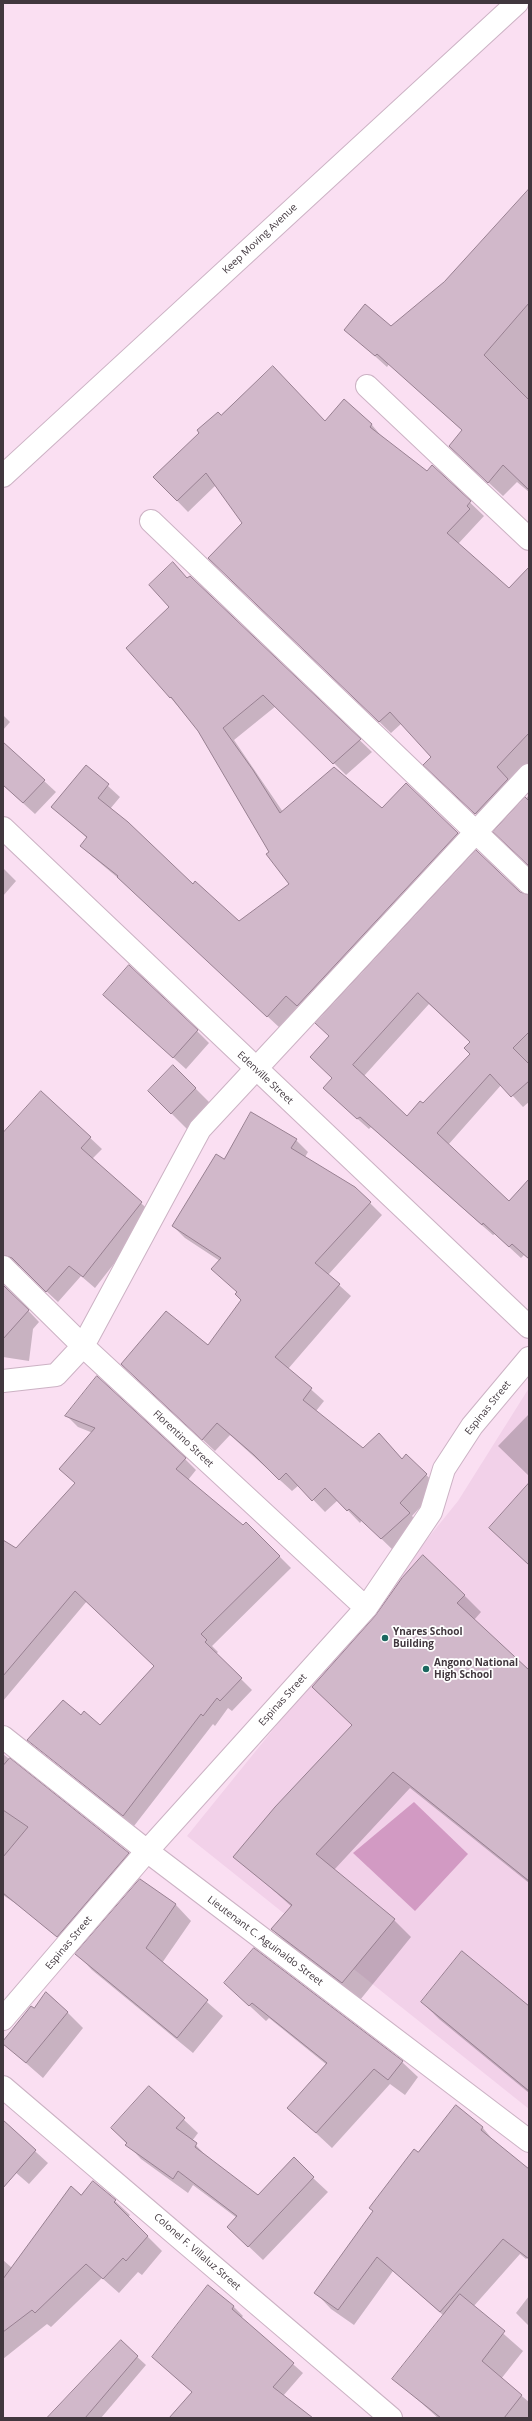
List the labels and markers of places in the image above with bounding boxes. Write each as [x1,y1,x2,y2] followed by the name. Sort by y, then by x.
[393,1626,463,1650] place label: Ynares School Building
[380,1633,390,1643] marker: Ynares School Building
[434,1657,518,1680] place label: Angono National High School
[421,1664,431,1674] marker: Angono National High School

